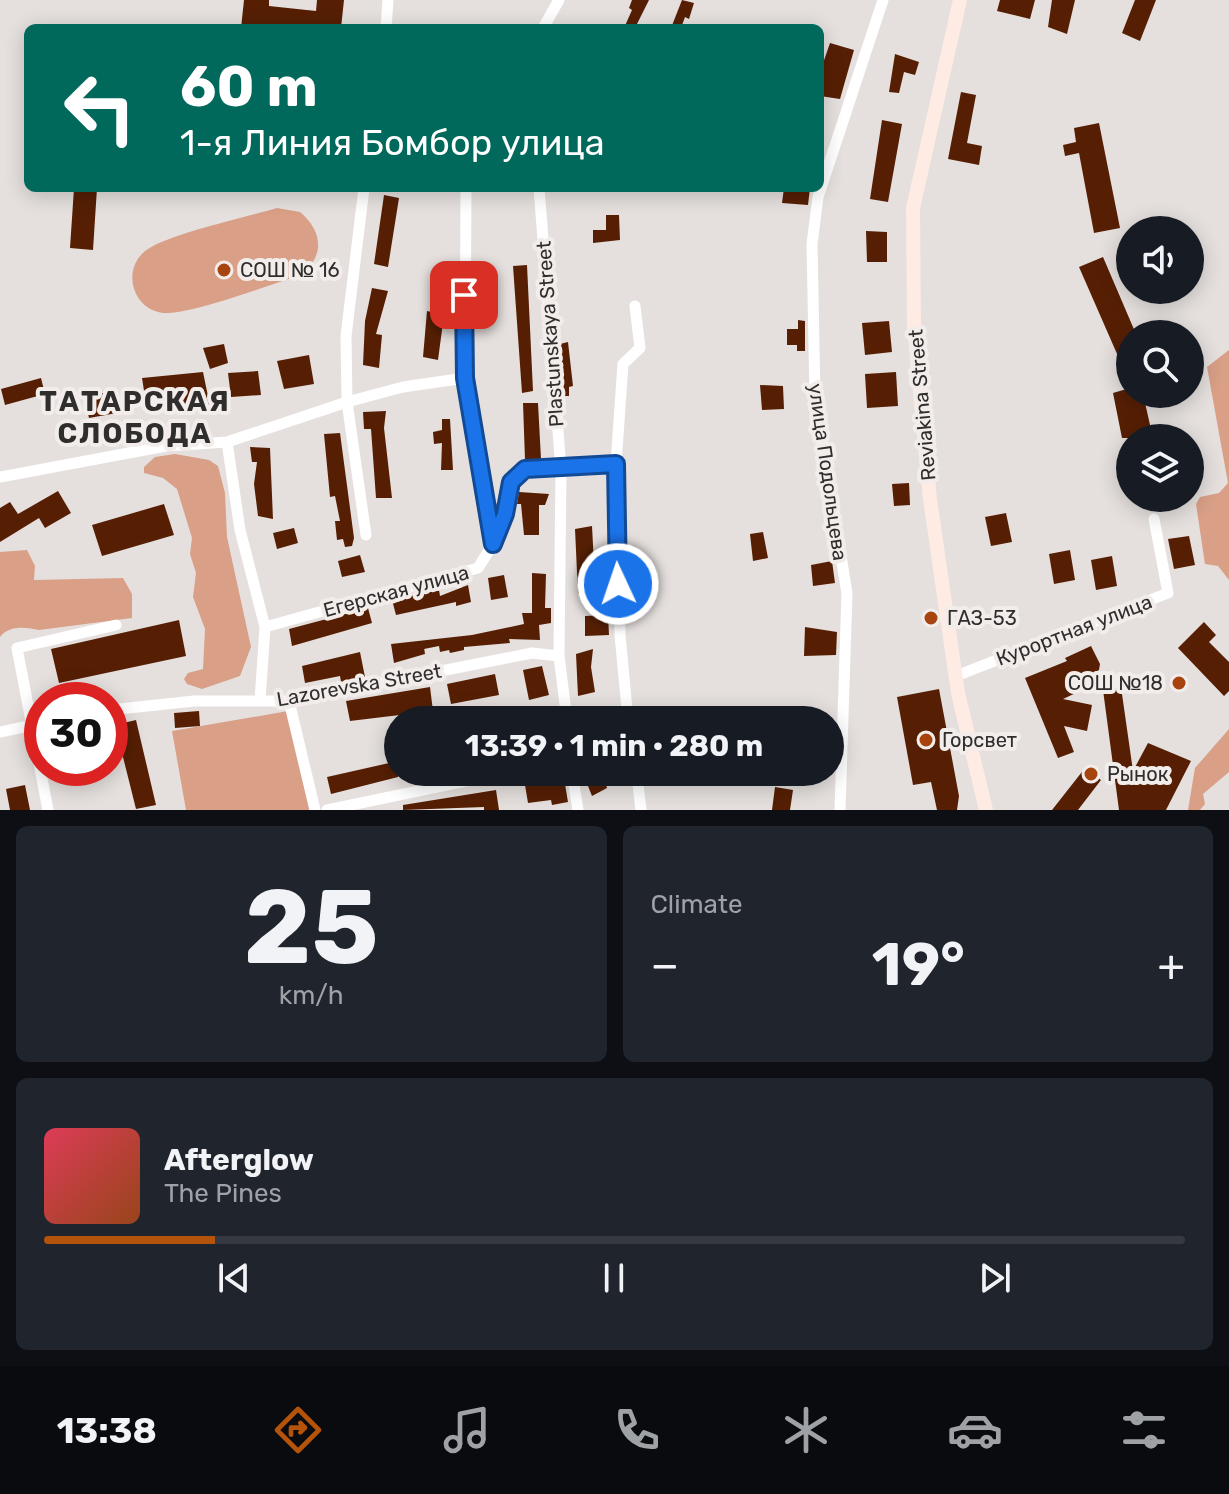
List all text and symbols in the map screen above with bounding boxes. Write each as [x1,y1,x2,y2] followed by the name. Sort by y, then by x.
[180,54,318,120] text: 60 m
[48,56,152,160] icon: left
[180,121,605,164] text: 1-я Линия Бомбор улица
[1116,216,1204,512] map controls
[1116,216,1204,304] button: sound
[532,240,568,428] street label: Plastunskaya Street
[240,258,340,282] place label: СОШ № 16
[215,261,233,279] marker: СОШ № 16
[430,261,498,329] pin
[442,273,486,317] icon: arrive
[1116,320,1204,408] button: search
[903,328,941,482] street label: Reviakina Street
[804,382,852,562] street label: улица Подольцева
[39,385,231,450] district label: ТАТАРСКАЯ СЛОБОДА
[1116,424,1204,512] button: layers
[576,542,660,626] position arrow
[321,560,471,622] street label: Егерская улица
[993,589,1155,671] street label: Курортная улица
[947,606,1017,630] place label: ГАЗ-53
[922,609,940,627] marker: ГАЗ-53
[275,659,443,711] street label: Lazorevska Street
[1068,671,1163,695] place label: СОШ №18
[1170,674,1188,692] marker: СОШ №18
[24,682,128,786] speed limit sign: 30
[465,728,763,764] text: 13:39 · 1 min · 280 m
[942,728,1017,752] place label: Горсвет
[917,731,935,749] marker: Горсвет
[1107,762,1169,786] place label: Рынок
[1082,765,1100,783] marker: Рынок
[244,866,379,989] text: 25
[651,889,743,920] text: Climate
[872,929,965,1000] text: 19°
[651,939,679,991] text: −
[1158,939,1185,991] text: +
[279,980,344,1011] text: km/h
[164,1142,314,1178] text: Afterglow
[164,1178,282,1209] text: The Pines
[212,1256,256,1300] icon: previous
[592,1256,636,1300] icon: pause
[973,1256,1017,1300] icon: next
[270,1402,326,1458] icon: directions
[439,1402,495,1458] icon: music
[609,1402,665,1458] icon: phone
[778,1402,834,1458] icon: climate
[947,1402,1003,1458] icon: car
[1116,1402,1172,1458] icon: filters
[57,1409,157,1452] text: 13:38

